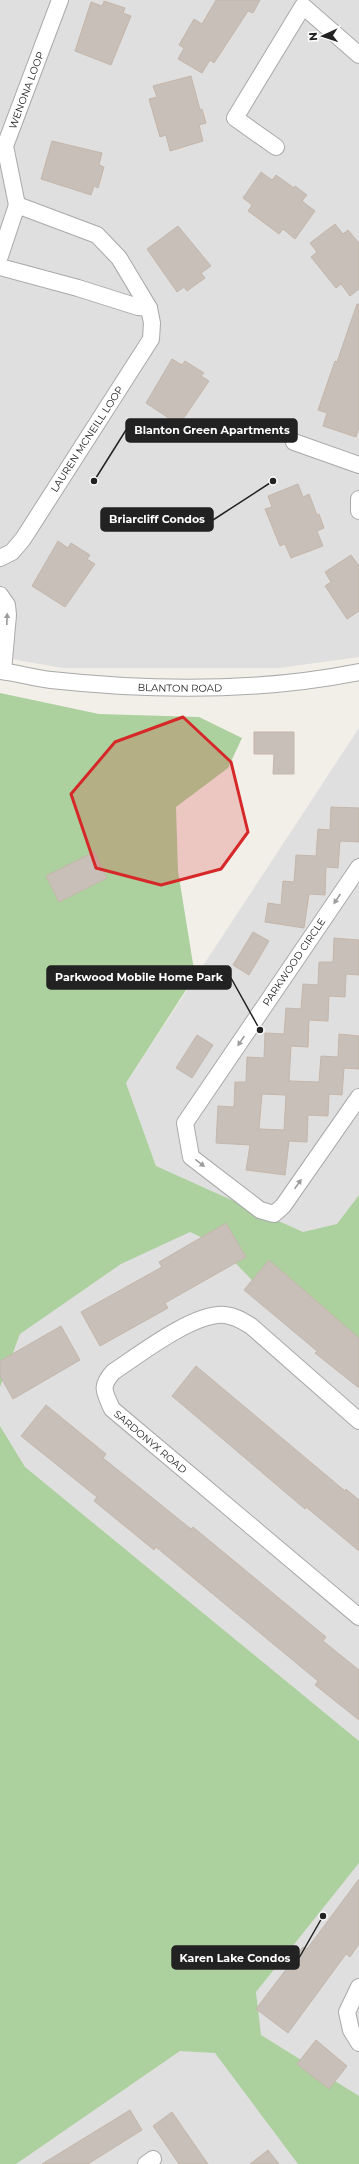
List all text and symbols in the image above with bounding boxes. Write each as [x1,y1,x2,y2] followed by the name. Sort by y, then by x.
[303,16,343,56] north arrow
[306,32,320,41] text: N
[6,49,47,131] street label: WENONA LOOP
[48,383,126,495] street label: LAUREN MCNEILL LOOP
[126,419,297,442] callout: Blanton Green Apartments
[134,423,290,437] text: Blanton Green Apartments
[101,508,213,531] callout: Briarcliff Condos
[109,512,205,526] text: Briarcliff Condos
[4,613,11,625] one-way arrow
[137,680,222,694] street label: BLANTON ROAD
[333,894,341,904] one-way arrow
[260,915,328,1009] street label: PARKWOOD CIRCLE
[47,966,231,989] callout: Parkwood Mobile Home Park
[55,970,224,984] text: Parkwood Mobile Home Park
[237,1036,245,1046] one-way arrow
[194,1159,205,1168] one-way arrow
[294,1179,302,1189] one-way arrow
[111,1407,190,1476] street label: SARDONYX ROAD
[172,1946,299,1969] callout: Karen Lake Condos
[180,1951,291,1965] text: Karen Lake Condos

